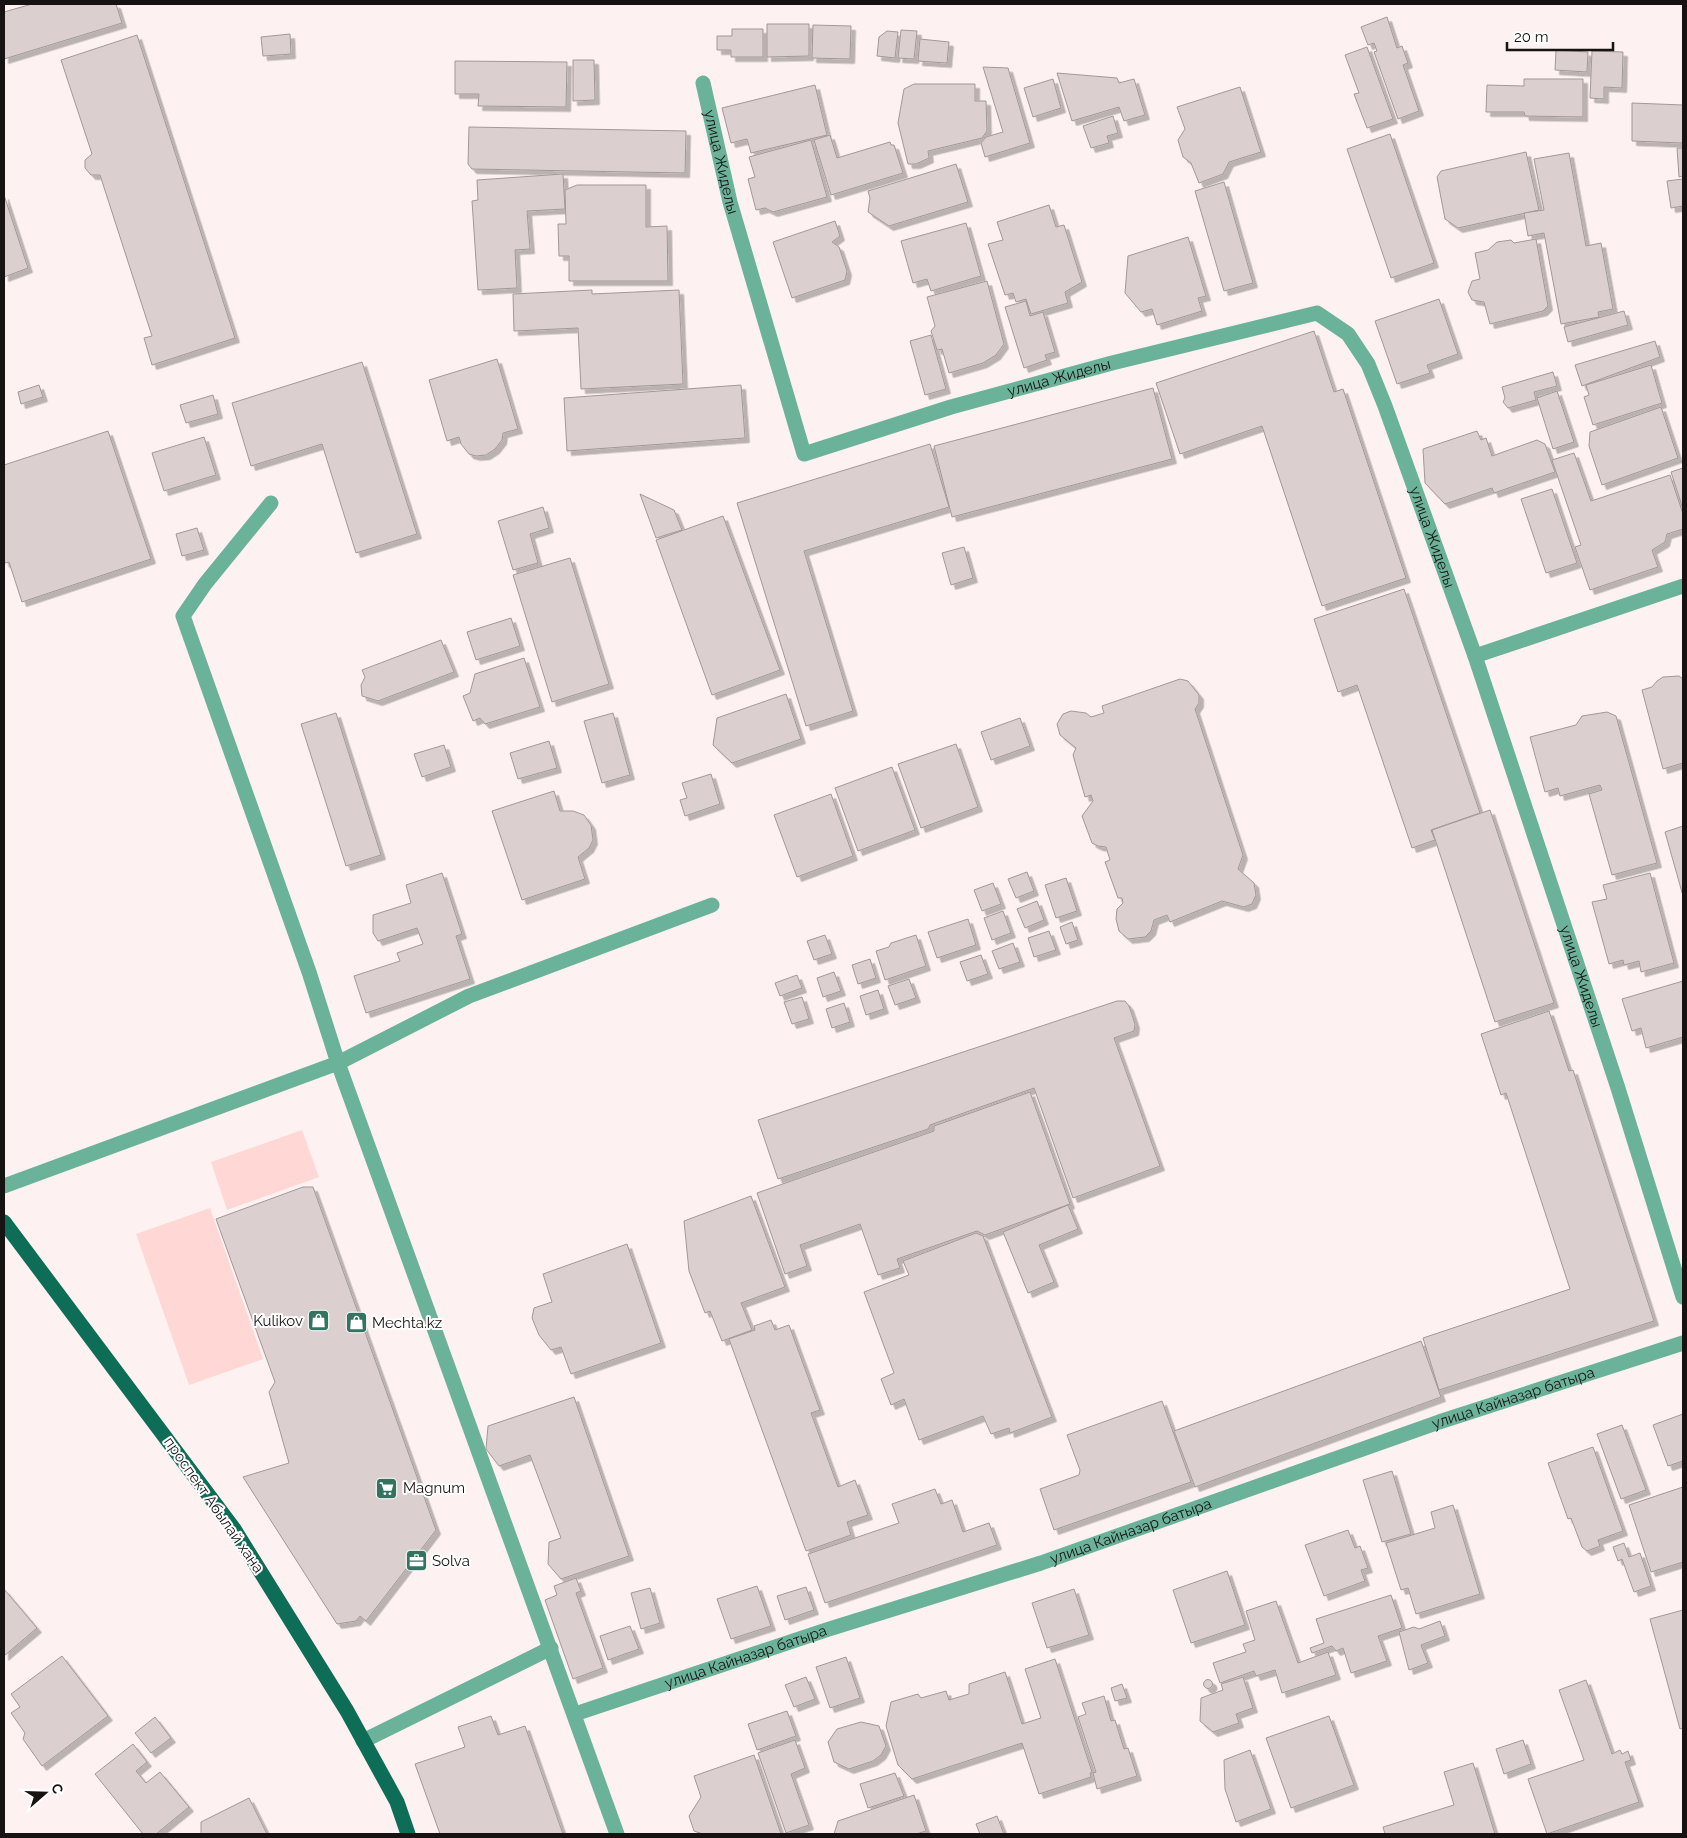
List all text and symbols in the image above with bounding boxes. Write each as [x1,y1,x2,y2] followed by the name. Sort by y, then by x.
[1507,20,1613,52] scale bar
[1514,28,1549,46] text: 20 m
[700,108,742,216] street label: улица Жиделы
[1005,355,1113,400] street label: улица Жиделы
[1406,484,1459,590] street label: улица Жиделы
[1556,923,1606,1030] street label: улица Жиделы
[307,1309,331,1333] shop icon: Kulikov
[344,1311,368,1335] shop icon: Mechta.kz
[253,1312,303,1330] place label: Kulikov
[372,1314,442,1332] place label: Mechta.kz
[1429,1363,1597,1433] street label: улица Кайназар батыра
[160,1434,268,1576] street label: проспект Абылай хана
[375,1476,399,1500] supermarket icon: Magnum
[403,1479,465,1497] place label: Magnum
[1048,1494,1214,1568] street label: улица Кайназар батыра
[404,1549,428,1573] office icon: Solva
[432,1552,470,1570] place label: Solva
[662,1621,829,1692] street label: улица Кайназар батыра
[20,1768,70,1818] north arrow
[48,1781,67,1796] text: С

